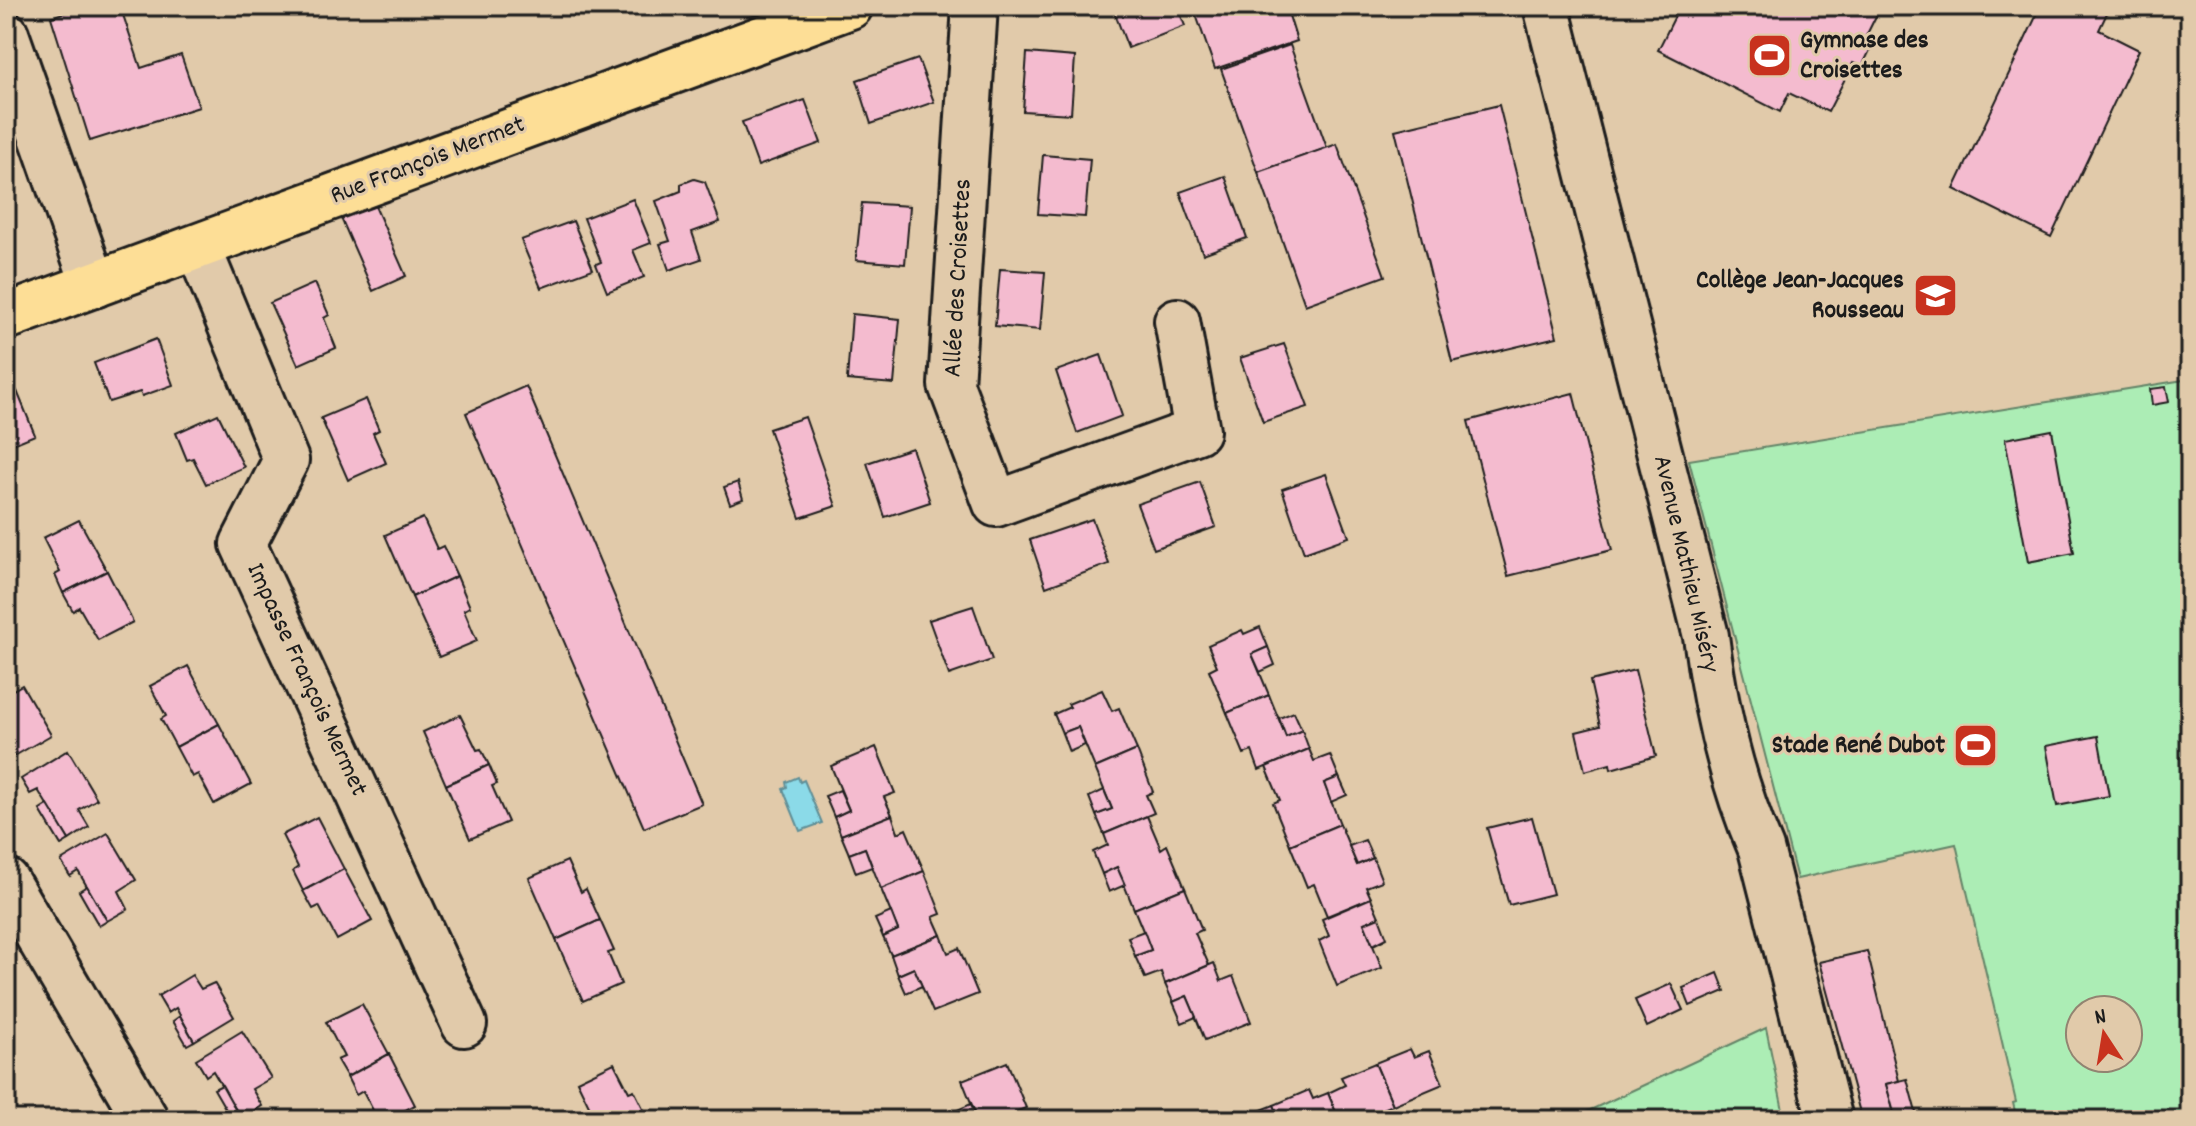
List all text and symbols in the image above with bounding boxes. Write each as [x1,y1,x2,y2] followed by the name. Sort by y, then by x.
[1800,23,1929,90] place label: Gymnase des Croisettes
[1745,32,1793,80] sports icon: Gymnase des Croisettes
[325,107,531,215] street label: Rue François Mermet
[935,178,983,378] street label: Allée des Croisettes
[1696,263,1904,330] place label: Collège Jean-Jacques Rousseau
[1911,272,1959,320] school or university icon: Collège Jean-Jacques Rousseau
[1642,452,1728,677] street label: Avenue Mathieu Miséry
[236,557,377,803] street label: Impasse François Mermet
[1952,722,2000,770] sports icon: Stade René Dubot
[1772,728,1945,765] place label: Stade René Dubot
[2064,994,2144,1074] north arrow
[2092,1002,2109,1034] text: N

